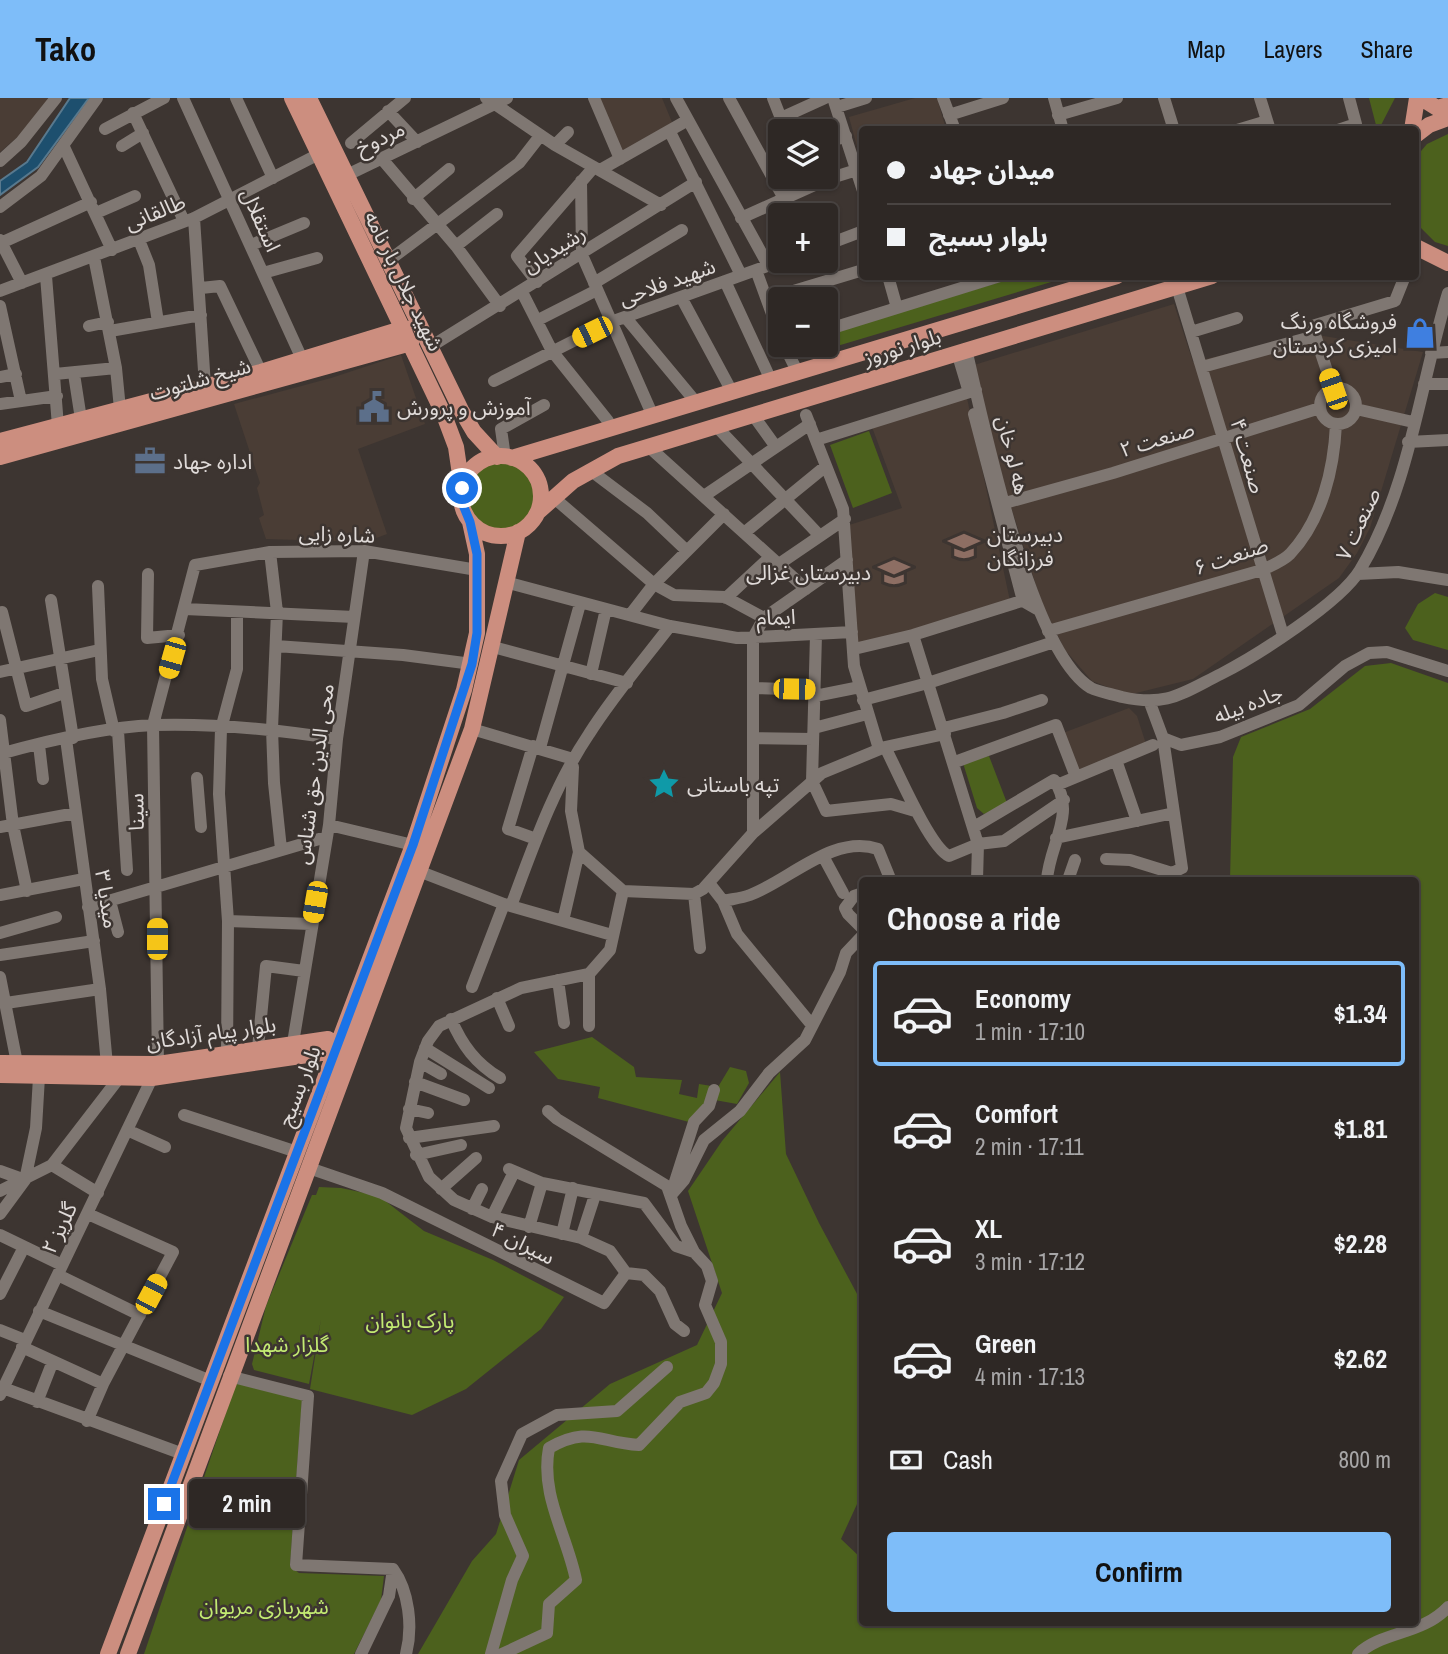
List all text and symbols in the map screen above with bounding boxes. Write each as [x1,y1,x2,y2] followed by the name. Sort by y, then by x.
[35,27,96,71] text: Tako
[1187,33,1225,65] text: Map
[1263,33,1322,65] text: Layers
[1360,33,1413,65] text: Share
[351,114,410,163] street label: مردوخ
[768,119,838,357] map controls
[768,119,838,189] button: layers
[929,152,1055,187] text: میدان جهاد
[234,184,288,256] street label: استقلال
[120,187,190,237] street label: طالقانی
[768,203,838,273] button: +
[358,206,450,356] street label: شهید جلال بار نامه
[517,218,591,280] street label: رشیدیان
[929,219,1048,254] text: بلوار بسیج
[615,251,719,313] street label: شهید فلاحی
[768,287,838,357] button: −
[1273,307,1397,360] place label: فروشگاه ورنگ امیزی کردستان
[569,313,616,351] car
[1403,316,1437,350] shop icon: فروشگاه ورنگ امیزی کردستان
[859,321,944,373] street label: بلوار نوروز
[146,351,254,408] street label: شیخ شلتوت
[1317,366,1350,412] car
[357,390,391,424] public building icon: آموزش و پرورش
[397,393,532,422] place label: آموزش و پرورش
[989,413,1037,497] street label: هه لو خان
[1116,414,1198,464] street label: صنعت ۲
[1223,415,1273,497] street label: صنعت ۴
[133,444,167,478] office icon: اداره جهاد
[173,447,252,476] place label: اداره جهاد
[446,472,478,504] route start
[1329,483,1387,565] street label: صنعت ۷
[298,518,376,550] street label: شاره زایی
[987,520,1063,573] place label: دبیرستان فرزانگان
[947,529,981,563] school or university icon: دبیرستان فرزانگان
[1190,530,1272,582] street label: صنعت ۶
[877,555,911,589] school or university icon: دبیرستان غزالی
[746,558,871,587] place label: دبیرستان غزالی
[756,602,796,634] street label: ایمام
[157,635,188,681] car
[773,678,816,700] car
[1209,678,1287,730] street label: جاده بیله
[287,682,341,866] street label: محی الدین حق شناس
[647,767,681,801] place icon: تپه باستانی
[687,770,779,799] place label: تپه باستانی
[121,793,151,831] street label: سینا
[88,867,126,931] street label: میدیا ۳
[302,879,329,925] car
[887,897,1061,940] text: Choose a ride
[147,918,168,960] car
[975,981,1071,1016] text: Economy
[891,982,954,1045] icon: car
[1334,996,1387,1031] text: $1.34
[144,1010,278,1058] street label: بلوار پیام آزادگان
[975,1016,1085,1047] text: 1 min · 17:10
[270,1041,329,1131] street label: بلوار بسیج
[975,1096,1058,1131] text: Comfort
[891,1097,954,1160] icon: car
[1334,1111,1387,1146] text: $1.81
[975,1131,1084,1162] text: 2 min · 17:11
[34,1197,84,1259] street label: گلریز ۲
[975,1211,1002,1246] text: XL
[891,1212,954,1275] icon: car
[486,1215,560,1271] street label: سیران ۴
[1334,1226,1387,1261] text: $2.28
[975,1246,1085,1277] text: 3 min · 17:12
[132,1271,171,1317] car
[365,1306,455,1335] park label: پارک بانوان
[975,1326,1037,1361] text: Green
[891,1327,954,1390] icon: car
[245,1330,329,1359] park label: گلزار شهدا
[1334,1341,1387,1376] text: $2.62
[975,1361,1085,1392] text: 4 min · 17:13
[887,1441,925,1479] icon: cash
[943,1442,993,1477] text: Cash
[1339,1444,1391,1475] text: 800 m
[188,1480,304,1528] callout: 2 min
[148,1488,180,1520] route end
[222,1488,272,1519] text: 2 min
[887,1532,1391,1612] button: Confirm
[199,1592,329,1621] park label: شهربازی مریوان

